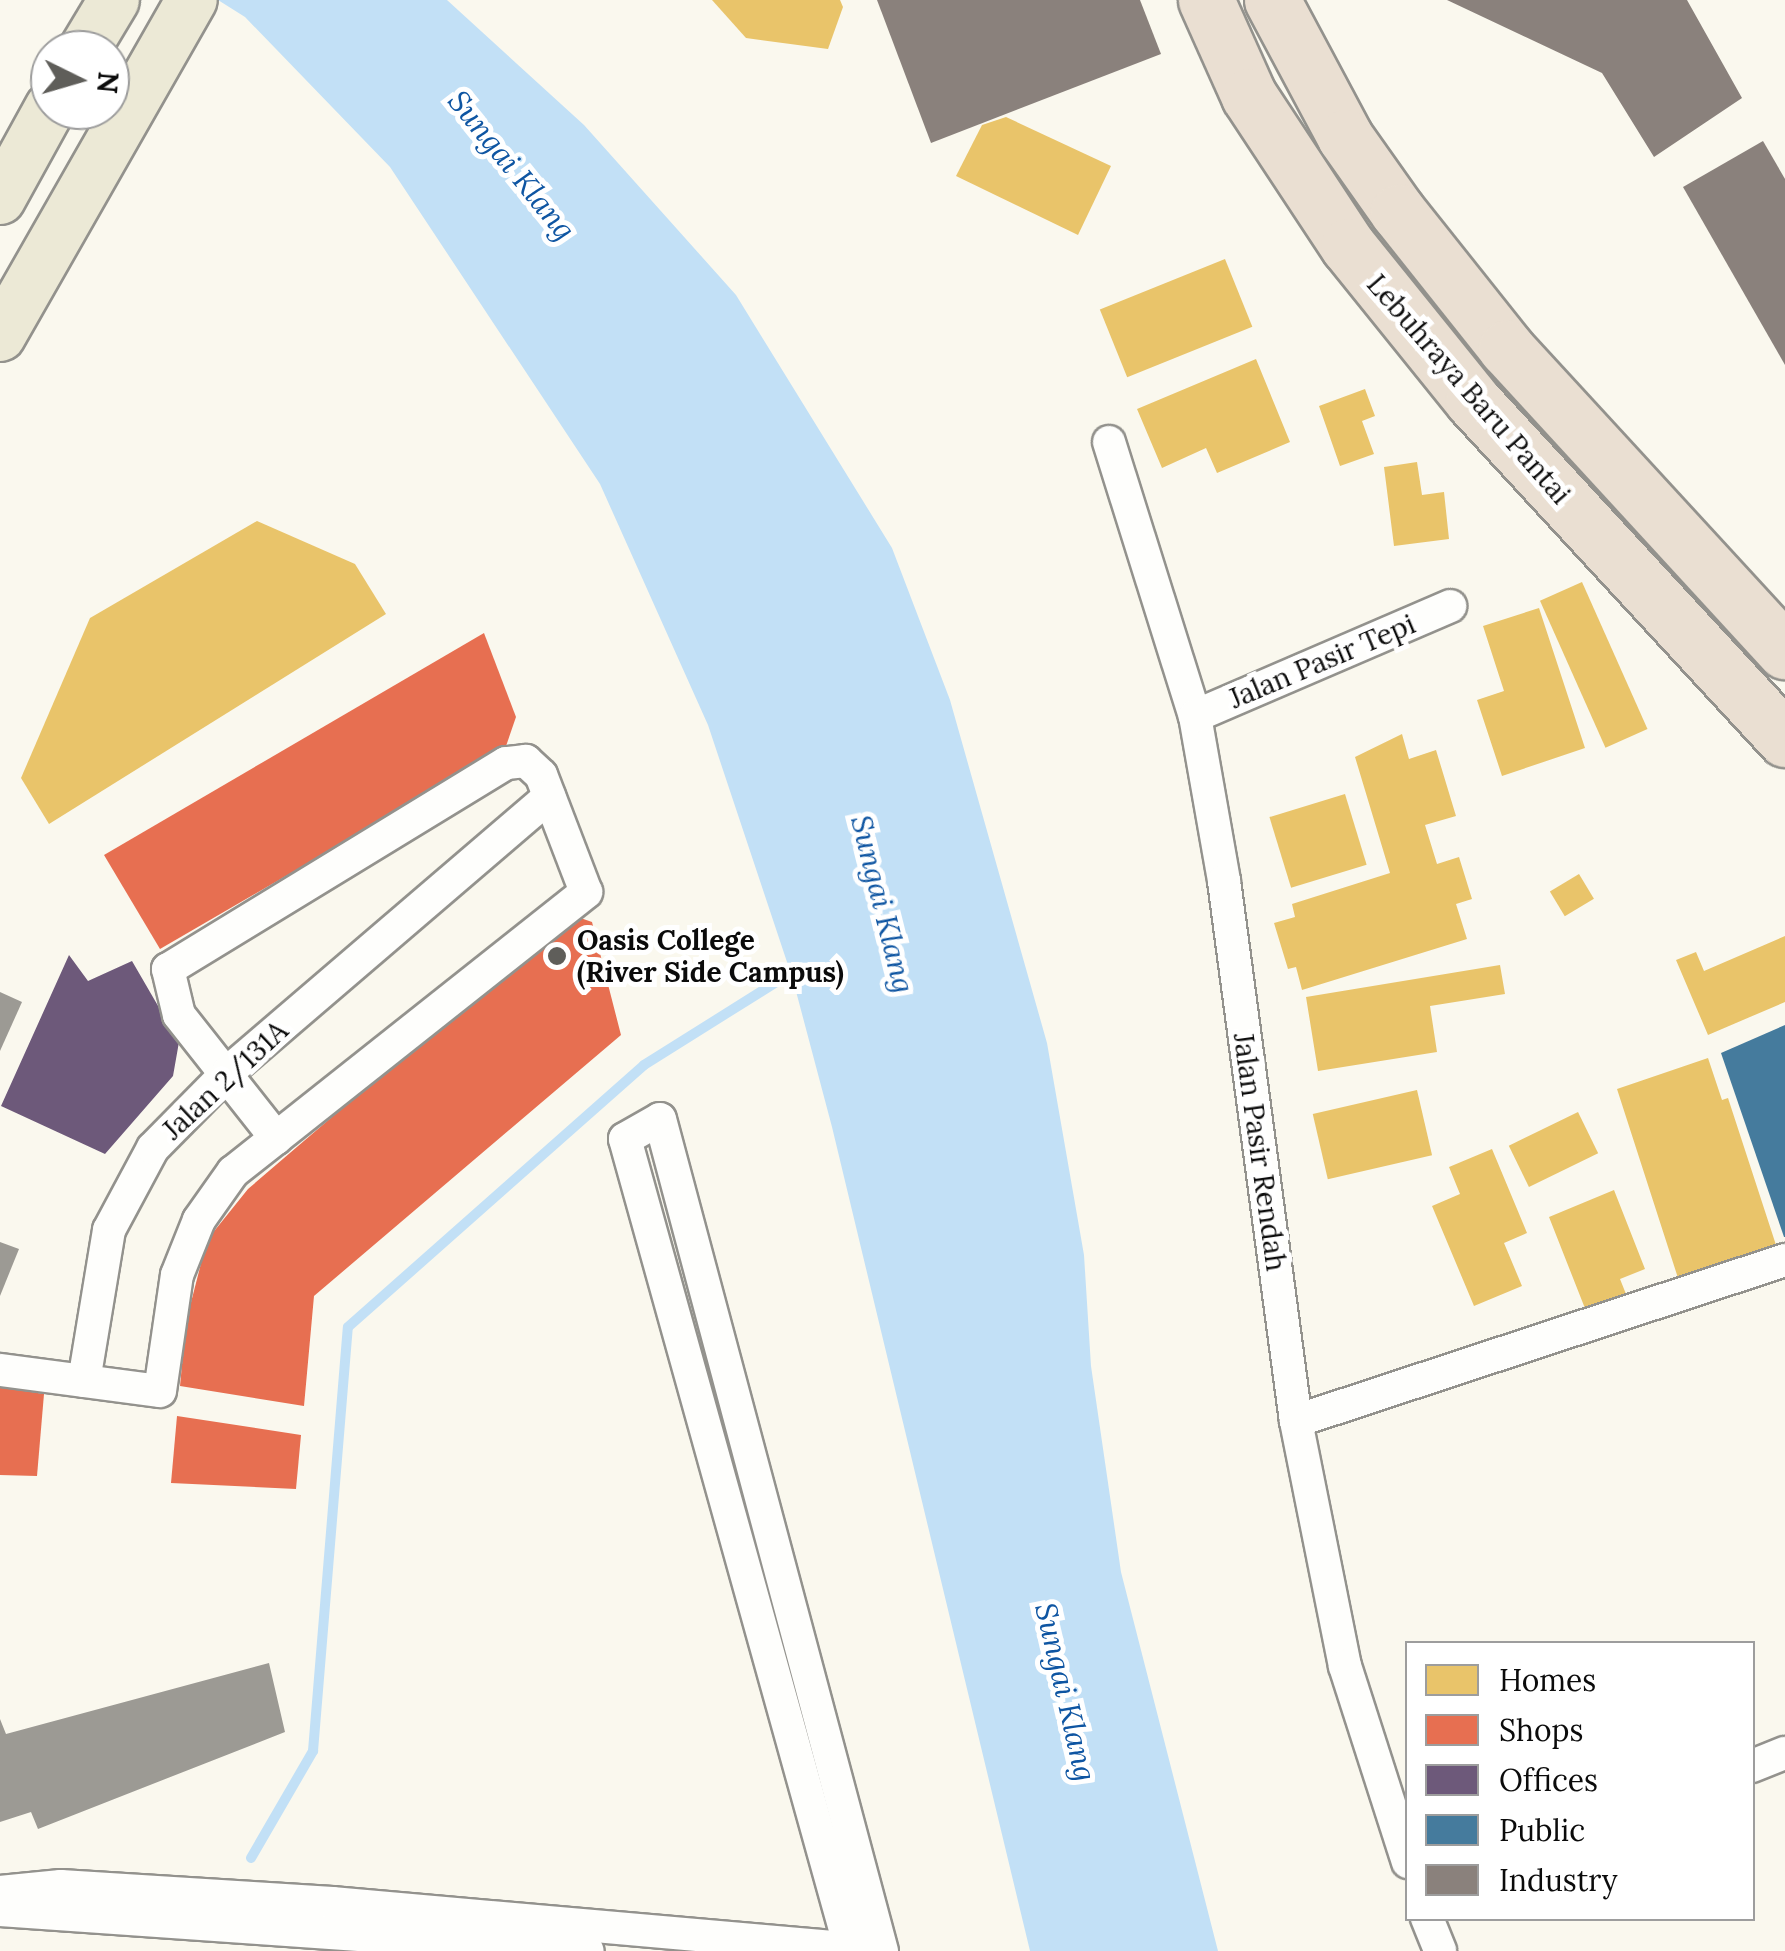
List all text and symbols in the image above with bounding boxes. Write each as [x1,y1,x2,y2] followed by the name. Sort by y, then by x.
[30,30,130,130] north arrow
[89,70,127,95] text: N
[441,83,583,247] water label: Sungai Klang
[1360,267,1578,511] street label: Lebuhraya Baru Pantai
[1224,607,1420,715] street label: Jalan Pasir Tepi
[844,811,922,997] water label: Sungai Klang
[577,923,844,989] place label: Oasis College (River Side Campus)
[546,945,568,967] marker: Oasis College (River Side Campus)
[156,1014,294,1146] street label: Jalan 2/131A
[1227,1031,1293,1273] street label: Jalan Pasir Rendah
[1028,1599,1104,1785] water label: Sungai Klang
[1405,1641,1755,1921] legend
[1499,1661,1596,1699] text: Homes
[1499,1711,1583,1749] text: Shops
[1499,1761,1598,1799] text: Offices
[1499,1811,1585,1849] text: Public
[1499,1861,1618,1899] text: Industry

